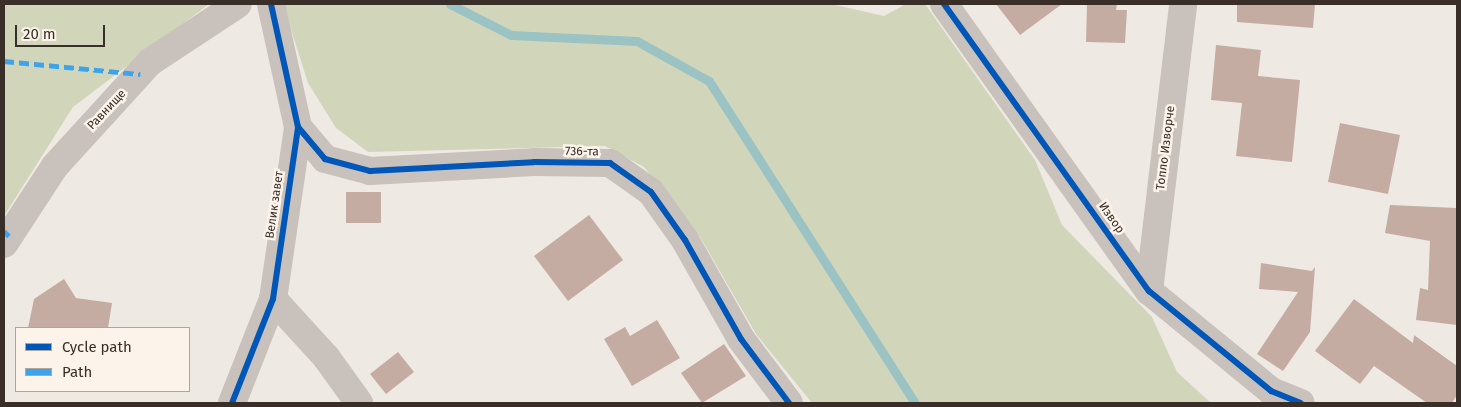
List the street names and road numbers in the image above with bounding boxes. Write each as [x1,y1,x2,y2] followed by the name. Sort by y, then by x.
[85,87,129,133] street label: Равнище
[1154,105,1178,191] street label: Топло Изворче
[565,145,599,159] street label: 736-та
[263,170,287,240] street label: Велик завет
[1095,200,1127,236] street label: Извор

